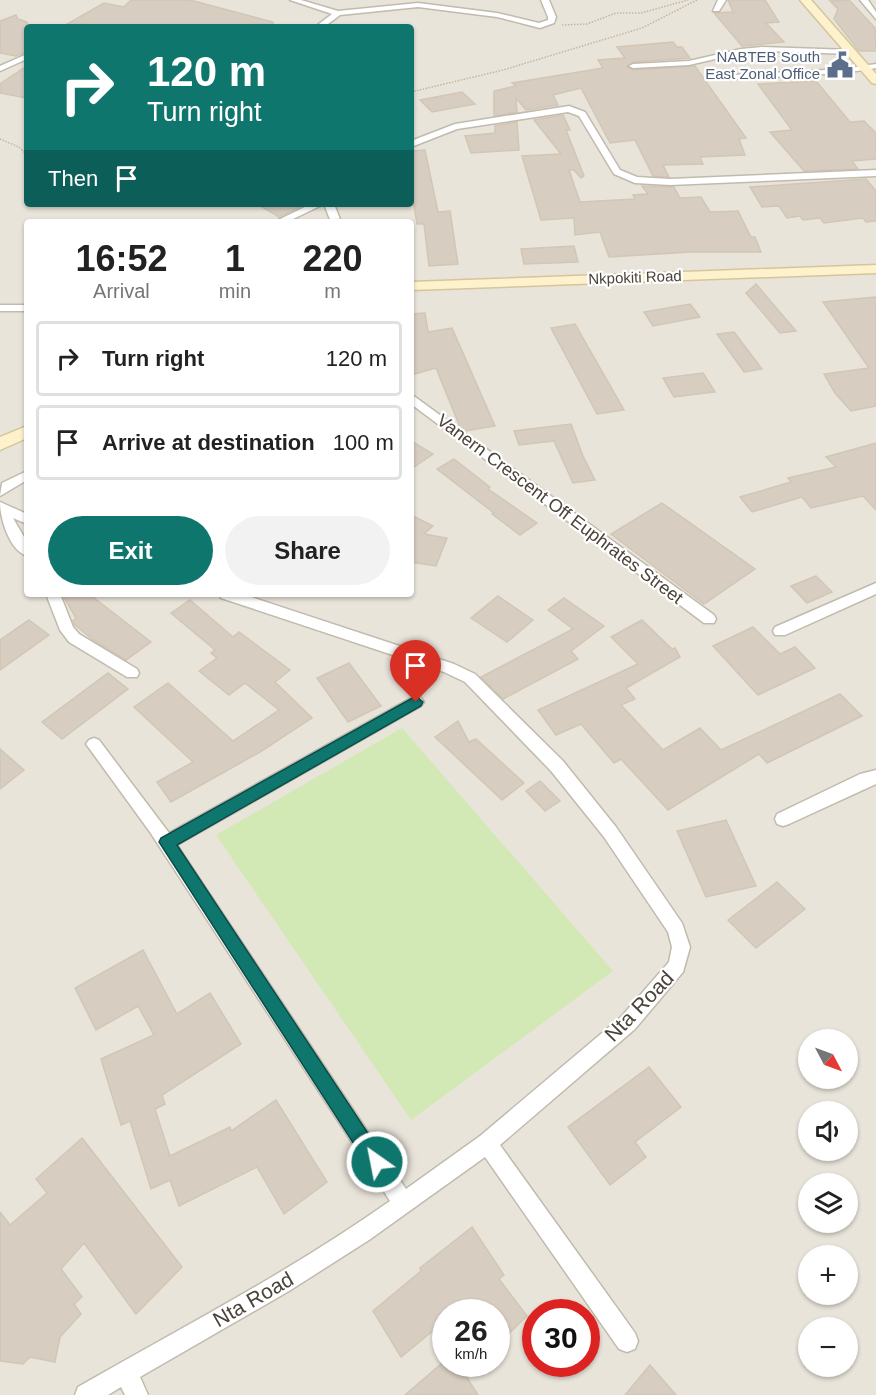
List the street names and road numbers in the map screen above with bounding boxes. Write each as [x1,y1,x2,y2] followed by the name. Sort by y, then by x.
[588,267,682,287] street label: Nkpokiti Road
[433,410,687,608] street label: Vanern Crescent Off Euphrates Street
[600,966,678,1046] street label: Nta Road
[209,1267,297,1331] street label: Nta Road

